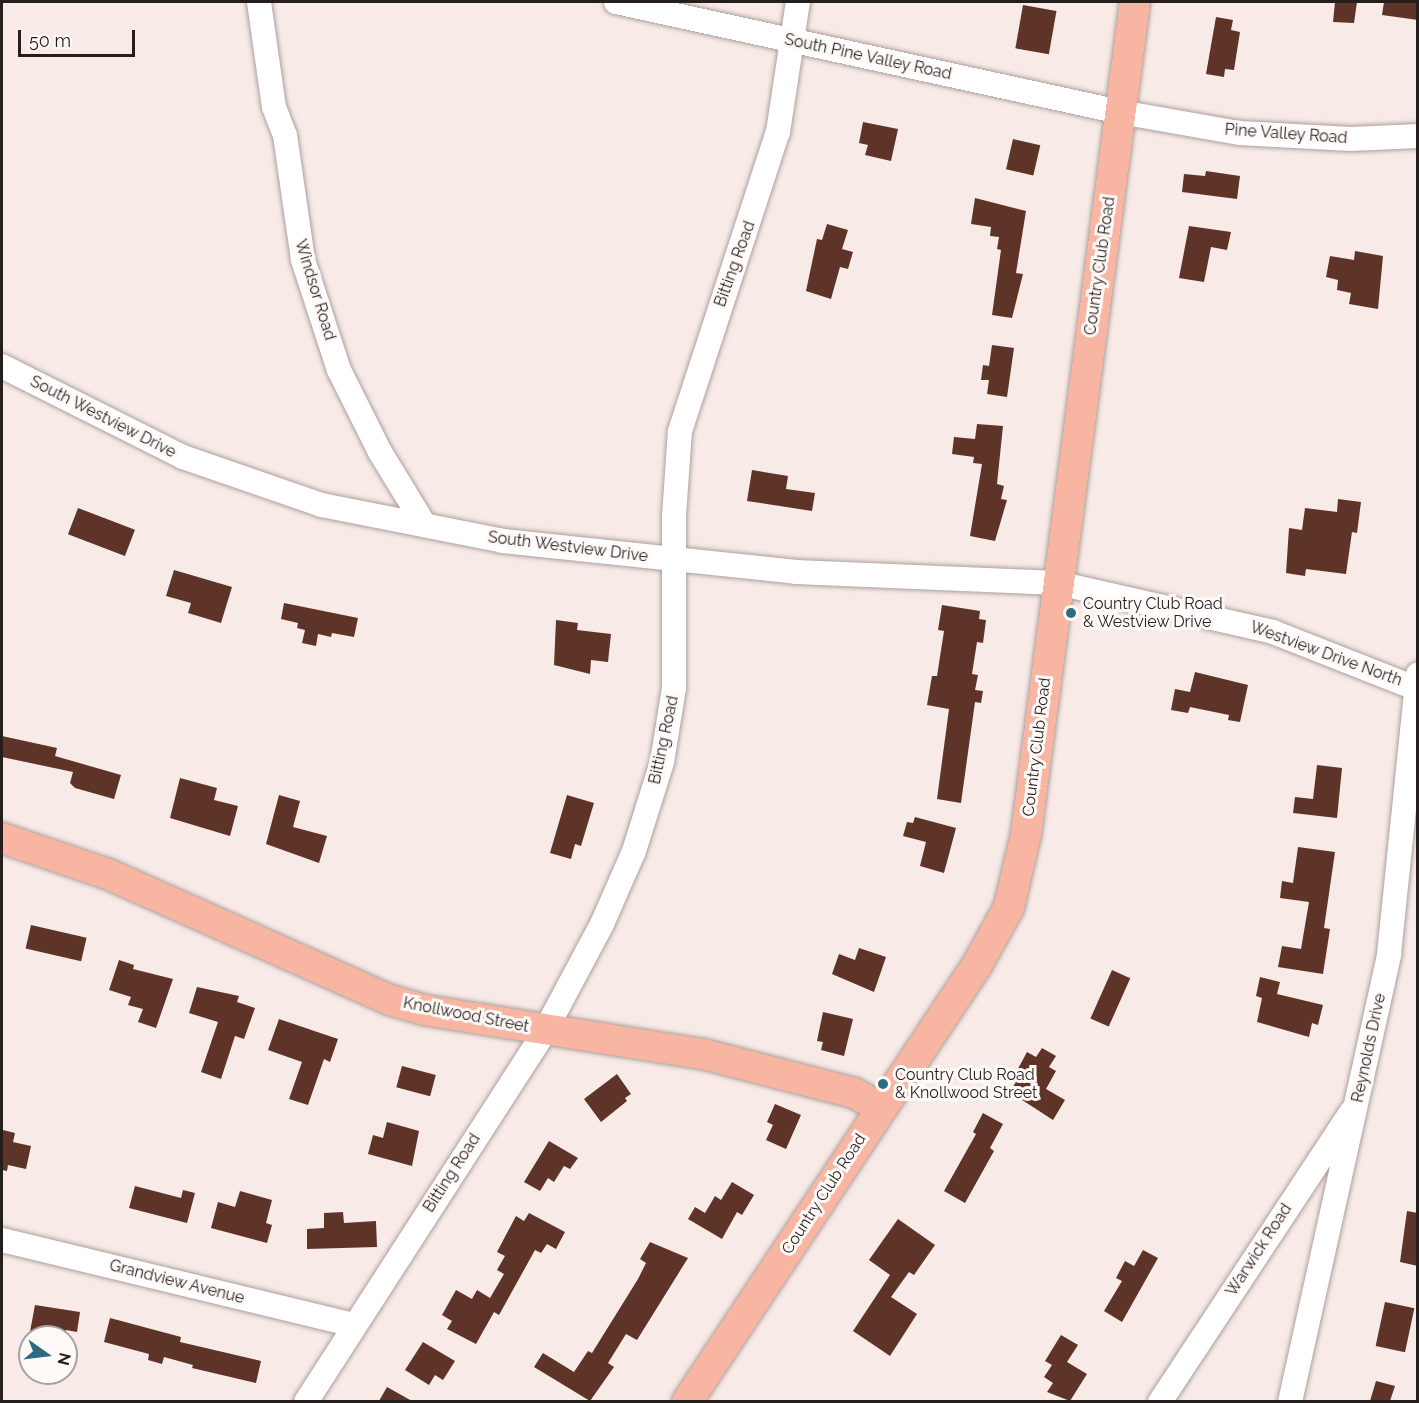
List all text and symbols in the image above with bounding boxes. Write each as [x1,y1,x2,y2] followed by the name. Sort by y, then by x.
[21,18,138,56] scale bar
[29,30,71,51] text: 50 m
[782,30,954,84] street label: South Pine Valley Road
[1223,120,1349,148] street label: Pine Valley Road
[1081,195,1119,337] street label: Country Club Road
[711,218,759,310] street label: Bitting Road
[290,237,340,343] street label: Windsor Road
[26,372,180,462] street label: South Westview Drive
[486,528,650,566] street label: South Westview Drive
[1083,594,1223,632] place label: Country Club Road & Westview Drive
[1064,606,1078,620] marker: Country Club Road & Westview Drive
[1247,617,1405,691] street label: Westview Drive North
[1019,676,1055,818] street label: Country Club Road
[645,694,683,786] street label: Bitting Road
[1348,992,1390,1104] street label: Reynolds Drive
[401,993,531,1037] street label: Knollwood Street
[895,1065,1037,1103] place label: Country Club Road & Knollwood Street
[876,1077,890,1091] marker: Country Club Road & Knollwood Street
[419,1130,485,1216] street label: Bitting Road
[778,1130,870,1258] street label: Country Club Road
[1222,1200,1296,1300] street label: Warwick Road
[107,1256,247,1308] street label: Grandview Avenue
[18,1325,78,1385] north arrow
[53,1351,75,1367] text: N

